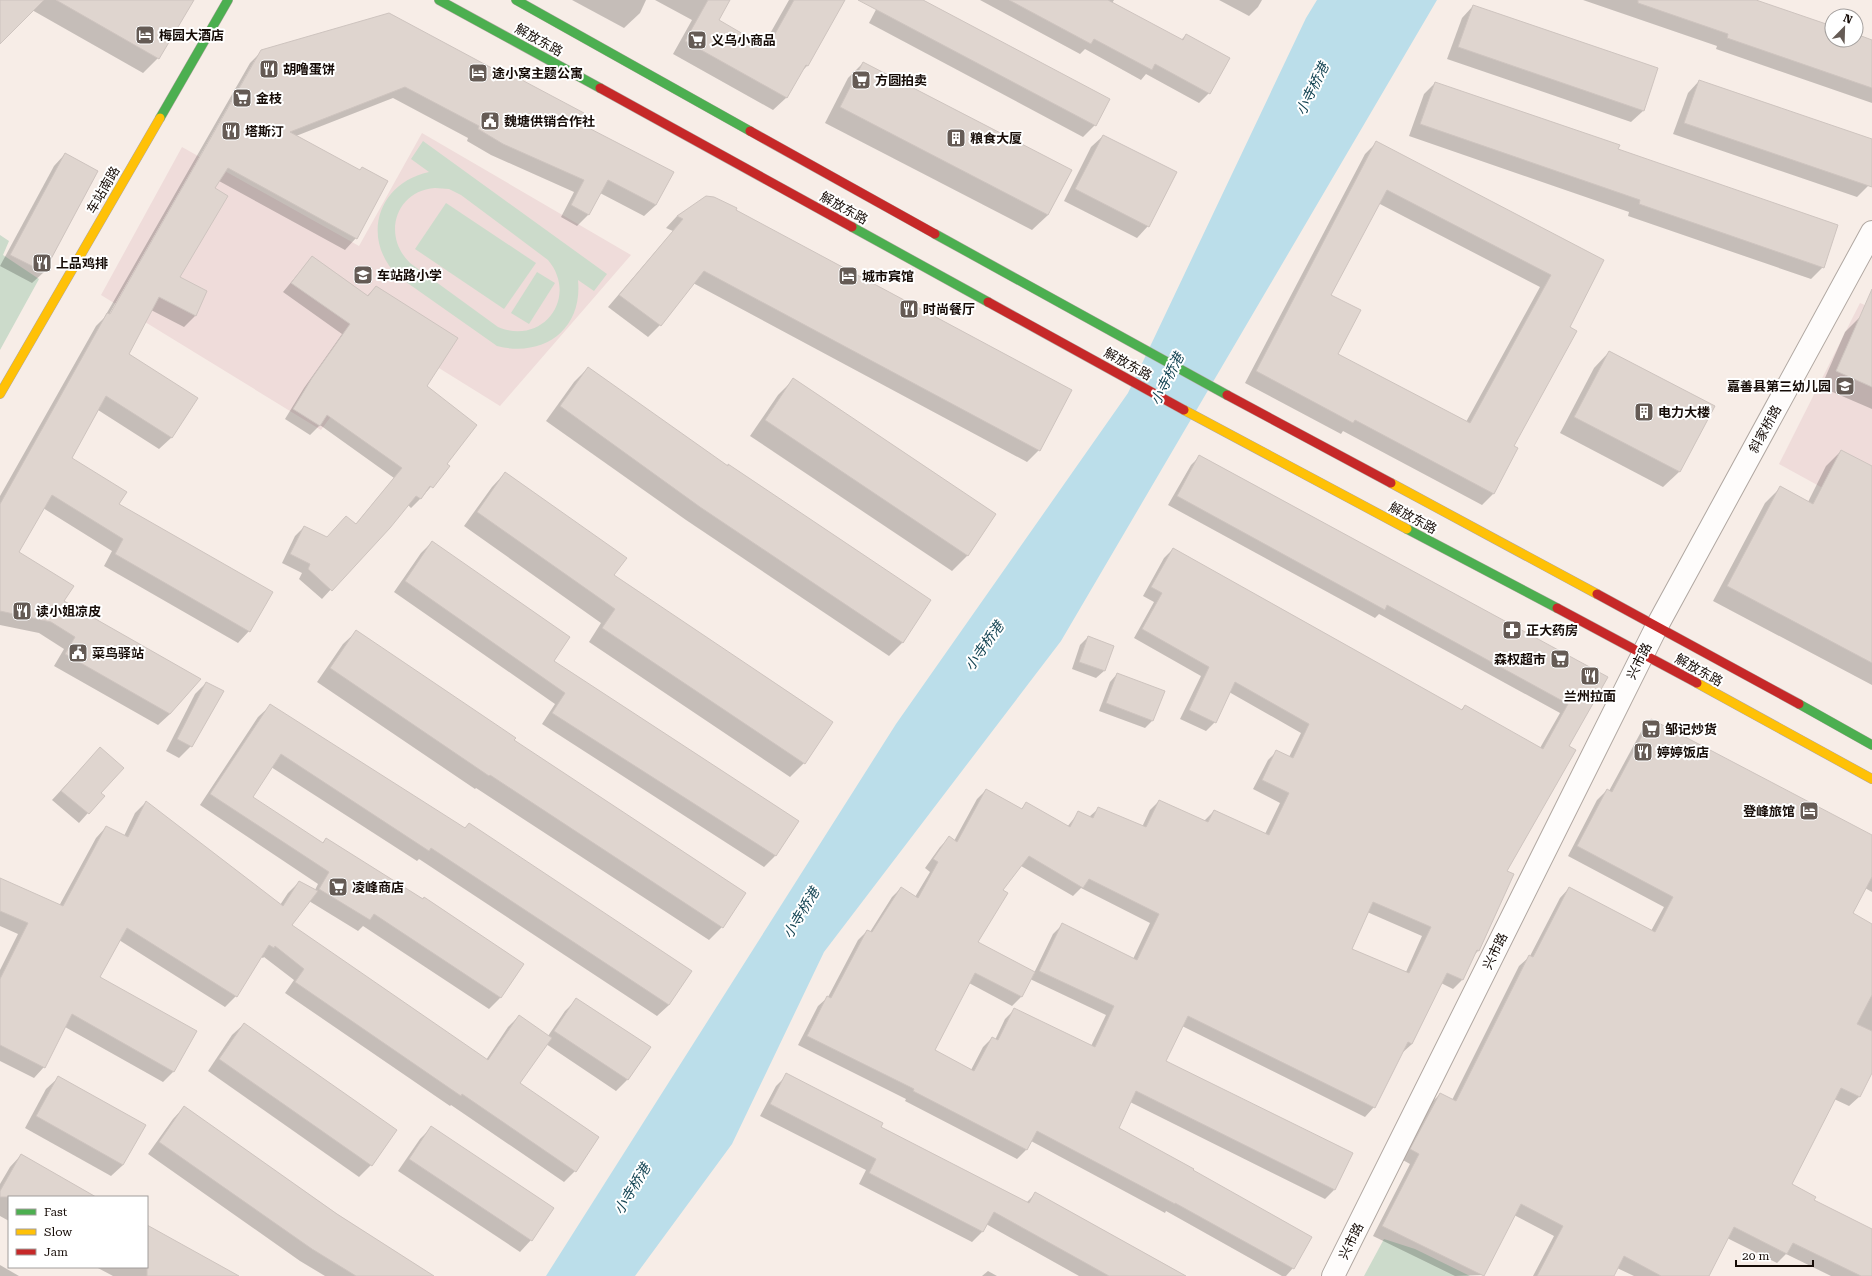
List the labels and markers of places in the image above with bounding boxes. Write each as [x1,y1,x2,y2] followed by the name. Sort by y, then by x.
[134,24,156,46] hotel icon: 梅园大酒店
[159,28,224,43] place label: 梅园大酒店
[686,29,708,51] supermarket icon: 义乌小商品
[711,33,776,48] place label: 义乌小商品
[258,58,280,80] restaurant icon: 胡噜蛋饼
[283,62,335,77] place label: 胡噜蛋饼
[467,62,489,84] hotel icon: 途小窝主题公寓
[492,66,583,81] place label: 途小窝主题公寓
[850,69,872,91] supermarket icon: 方圆拍卖
[875,73,927,88] place label: 方圆拍卖
[231,87,253,109] supermarket icon: 金枝
[256,91,282,106] place label: 金枝
[479,110,501,132] public building icon: 魏塘供销合作社
[504,114,595,129] place label: 魏塘供销合作社
[220,120,242,142] restaurant icon: 塔斯汀
[245,124,284,139] place label: 塔斯汀
[945,127,967,149] building icon: 粮食大厦
[970,131,1022,146] place label: 粮食大厦
[31,252,53,274] restaurant icon: 上品鸡排
[56,256,108,271] place label: 上品鸡排
[352,264,374,286] school or university icon: 车站路小学
[837,265,859,287] hotel icon: 城市宾馆
[377,268,442,283] place label: 车站路小学
[862,269,914,284] place label: 城市宾馆
[898,298,920,320] restaurant icon: 时尚餐厅
[923,302,975,317] place label: 时尚餐厅
[1834,375,1856,397] school or university icon: 嘉善县第三幼儿园
[1727,379,1831,394] place label: 嘉善县第三幼儿园
[1633,401,1655,423] building icon: 电力大楼
[1658,405,1710,420] place label: 电力大楼
[11,600,33,622] restaurant icon: 读小姐凉皮
[36,604,101,619] place label: 读小姐凉皮
[1501,619,1523,641] pharmacy icon: 正大药房
[1526,623,1578,638] place label: 正大药房
[67,642,89,664] public building icon: 菜鸟驿站
[92,646,144,661] place label: 菜鸟驿站
[1549,648,1571,670] supermarket icon: 森权超市
[1494,652,1546,667] place label: 森权超市
[1579,665,1601,687] restaurant icon: 兰州拉面
[1564,689,1616,704] place label: 兰州拉面
[1640,718,1662,740] supermarket icon: 邹记炒货
[1665,722,1717,737] place label: 邹记炒货
[1632,741,1654,763] restaurant icon: 婷婷饭店
[1657,745,1709,760] place label: 婷婷饭店
[1798,800,1820,822] hotel icon: 登峰旅馆
[1743,804,1795,819] place label: 登峰旅馆
[327,876,349,898] supermarket icon: 凌峰商店
[352,880,404,895] place label: 凌峰商店

